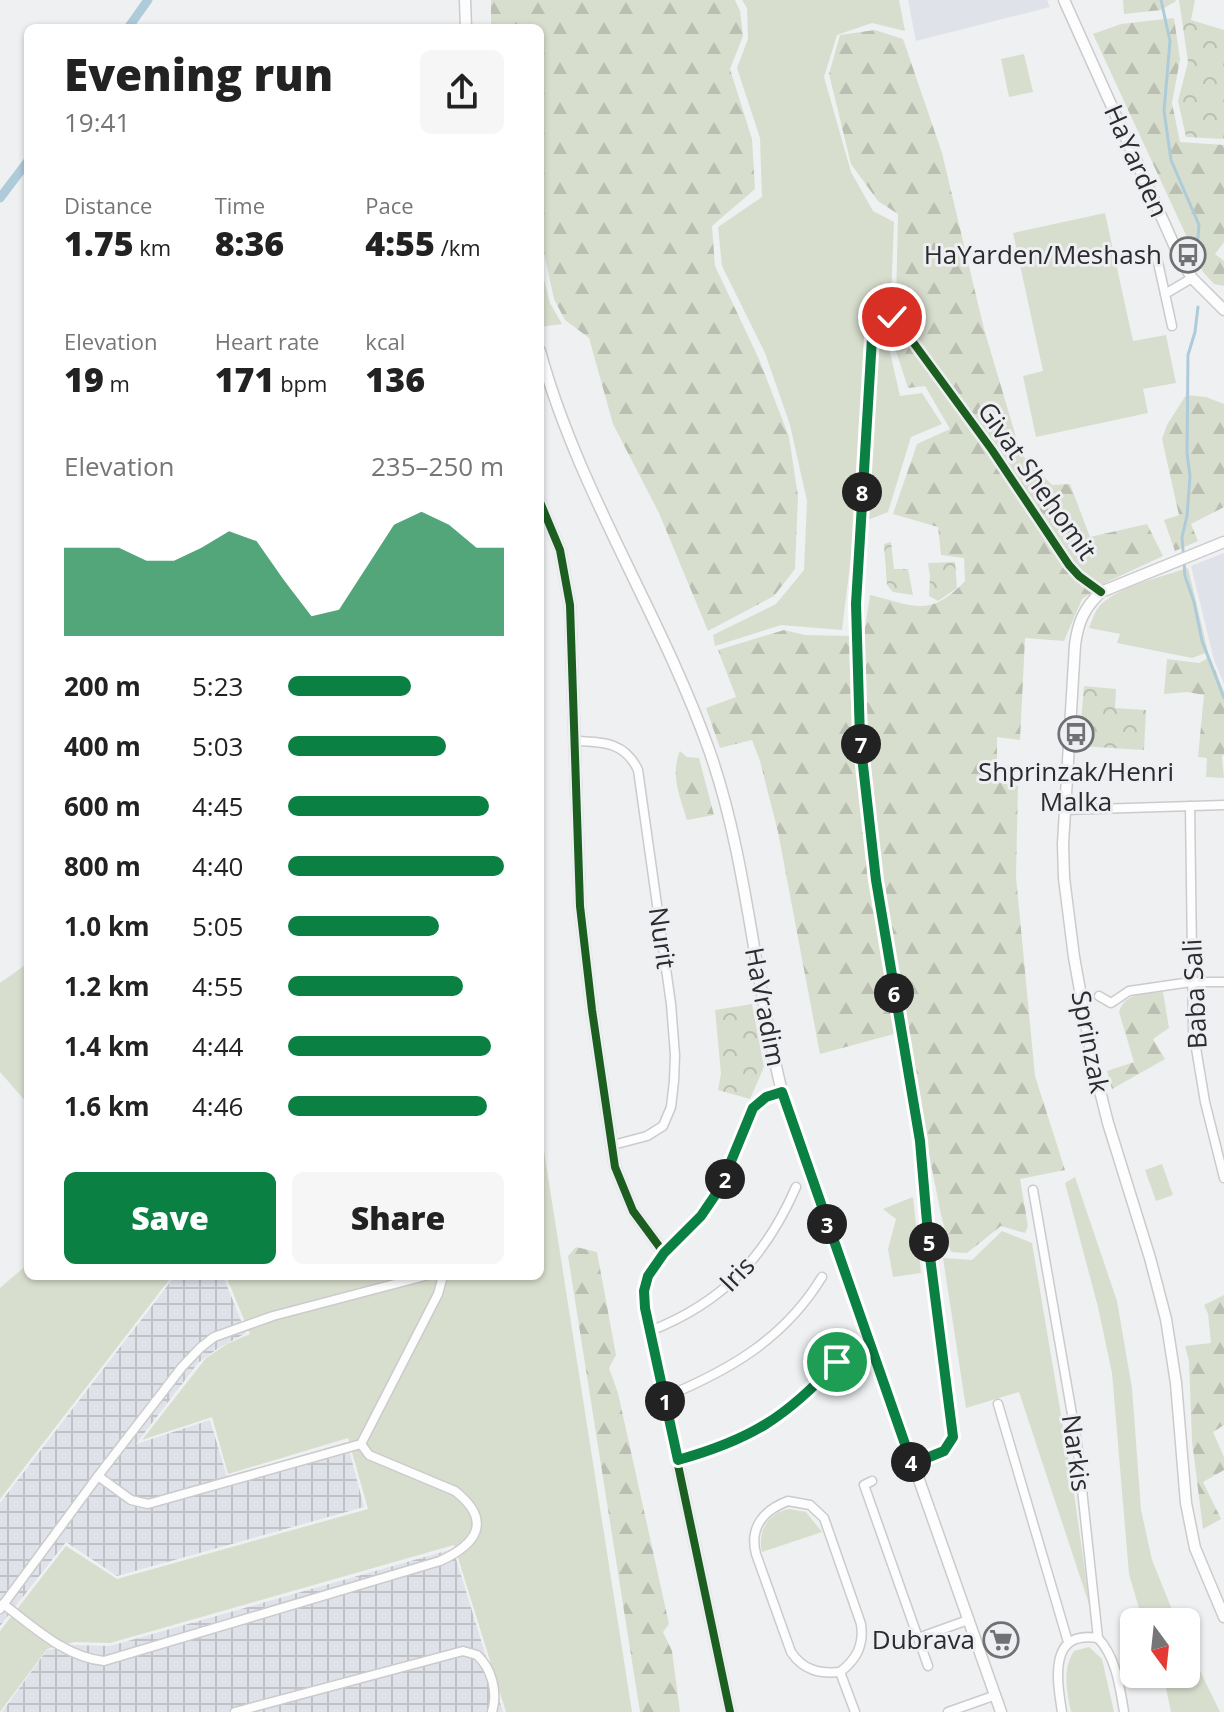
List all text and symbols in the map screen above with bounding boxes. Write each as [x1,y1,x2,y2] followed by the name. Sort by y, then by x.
[64,44,333,104] text: Evening run
[420,50,504,134] button: share
[1096,99,1178,223] street label: HaYarden
[64,104,130,140] text: 19:41
[64,190,152,220] text: Distance
[215,190,265,220] text: Time
[365,190,414,220] text: Pace
[64,220,134,266] text: 1.75
[215,220,284,266] text: 8:36
[365,220,435,266] text: 4:55
[134,232,171,262] text: km
[435,232,481,262] text: /km
[924,236,1162,272] place label: HaYarden/Meshash
[1169,236,1207,274] bus stop icon: HaYarden/Meshash
[858,283,926,351] pin
[870,295,914,339] icon: check
[64,326,157,356] text: Elevation
[215,326,319,356] text: Heart rate
[365,326,405,356] text: kcal
[64,356,104,402] text: 19
[215,356,274,402] text: 171
[365,356,425,402] text: 136
[104,368,130,398] text: m
[274,368,327,398] text: bpm
[970,394,1106,567] street label: Givat Shehomit
[64,448,174,484] text: Elevation
[371,448,504,484] text: 235–250 m
[842,472,882,512] pin: 8
[856,477,868,507] text: 8
[64,668,141,704] text: 200 m
[192,668,243,704] text: 5:23
[1057,715,1095,753] bus stop icon: Shprinzak/Henri Malka
[841,724,881,764] pin: 7
[64,728,141,764] text: 400 m
[192,728,243,764] text: 5:03
[855,729,867,759] text: 7
[978,753,1174,819] place label: Shprinzak/Henri Malka
[64,788,141,824] text: 600 m
[192,788,243,824] text: 4:45
[64,848,141,884] text: 800 m
[192,848,243,884] text: 4:40
[641,905,685,971] street label: Nurit
[64,908,150,944] text: 1.0 km
[192,908,243,944] text: 5:05
[1173,938,1215,1050] street label: Baba Sali
[737,944,795,1070] street label: HaVradim
[64,968,150,1004] text: 1.2 km
[192,968,243,1004] text: 4:55
[874,973,914,1013] pin: 6
[888,978,900,1008] text: 6
[1063,988,1119,1096] street label: Sprinzak
[64,1028,150,1064] text: 1.4 km
[192,1028,243,1064] text: 4:44
[64,1088,150,1124] text: 1.6 km
[192,1088,243,1124] text: 4:46
[705,1159,745,1199] pin: 2
[719,1164,731,1194] text: 2
[64,1172,276,1264] button: Save
[292,1172,504,1264] button: Share
[807,1204,847,1244] pin: 3
[821,1209,833,1239] text: 3
[909,1222,949,1262] pin: 5
[923,1227,935,1257] text: 5
[711,1248,762,1299] street label: Iris
[803,1328,871,1396] pin
[815,1340,859,1384] icon: arrive
[645,1381,685,1421] pin: 1
[659,1386,671,1416] text: 1
[1054,1412,1100,1494] street label: Narkis
[891,1442,931,1482] pin: 4
[905,1447,917,1477] text: 4
[1120,1608,1200,1688] north arrow
[1120,1608,1200,1688] map controls
[872,1621,975,1657] place label: Dubrava
[982,1621,1020,1659] supermarket icon: Dubrava

